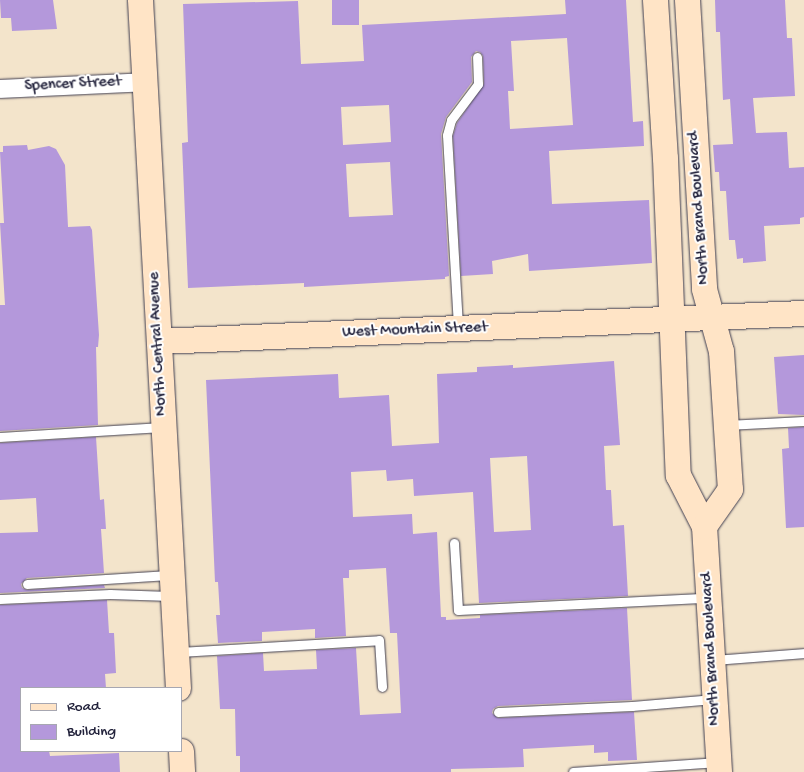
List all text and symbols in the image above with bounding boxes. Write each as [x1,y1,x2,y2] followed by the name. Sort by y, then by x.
[24,73,122,97] street label: Spencer Street
[685,131,715,285] street label: North Brand Boulevard
[146,271,172,417] street label: North Central Avenue
[342,319,488,343] street label: West Mountain Street
[698,572,726,726] street label: North Brand Boulevard
[20,687,182,752] legend
[67,698,100,716] text: Road
[67,723,116,741] text: Building

